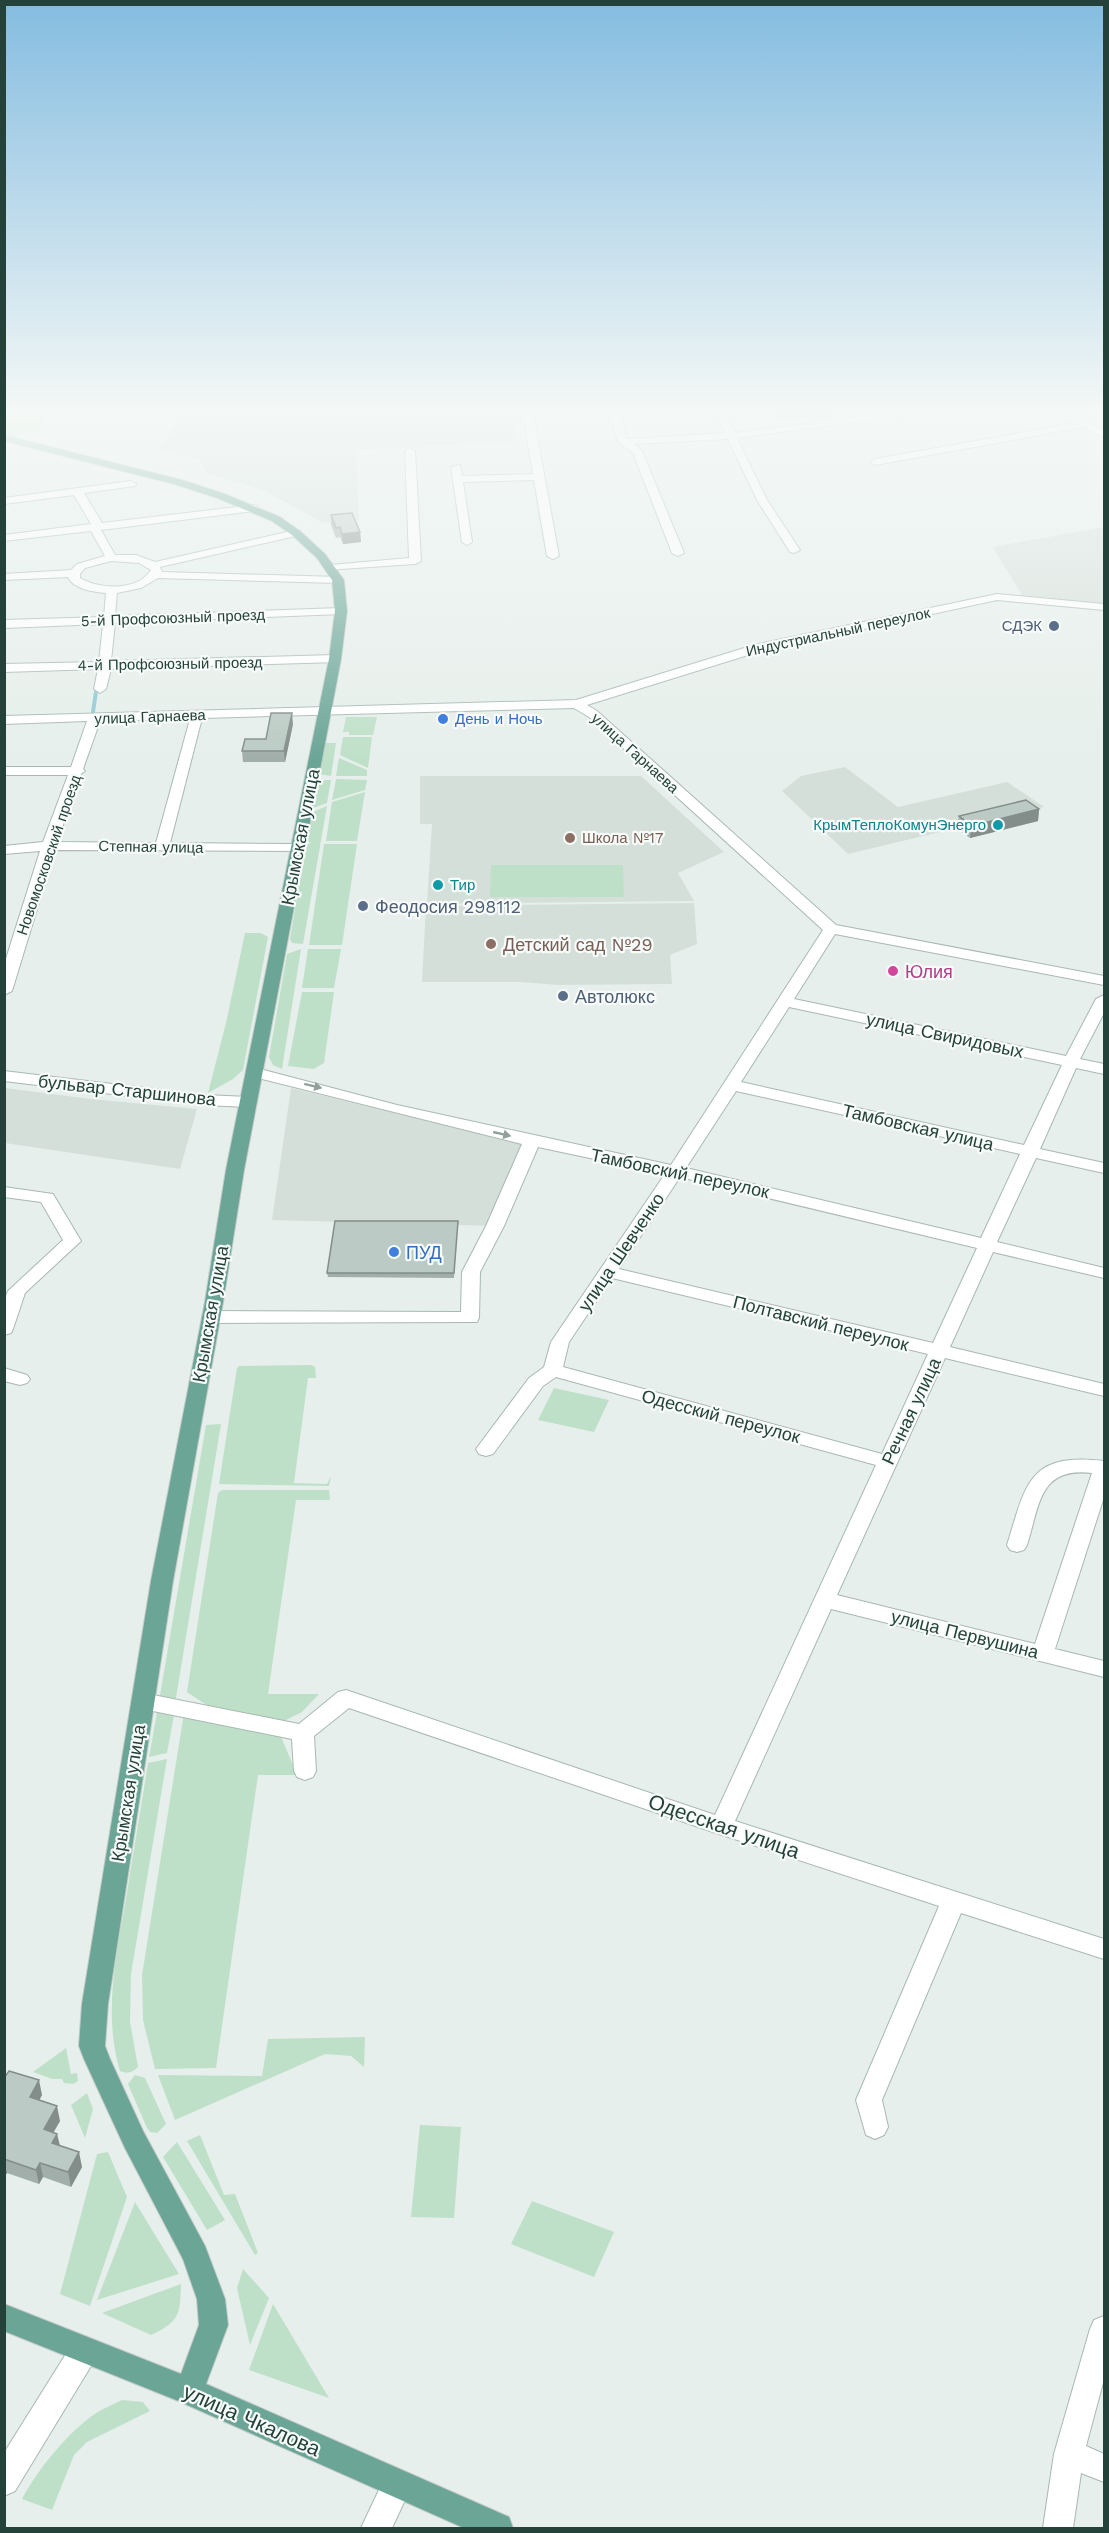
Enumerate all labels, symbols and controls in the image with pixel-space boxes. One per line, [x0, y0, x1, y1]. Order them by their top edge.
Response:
street label: Индустриальный переулок [744, 604, 932, 660]
street label: 5-й Профсоюзный проезд [80, 606, 266, 630]
place label: СДЭК [1002, 617, 1042, 635]
marker: СДЭК [1047, 619, 1061, 633]
street label: 4-й Профсоюзный проезд [77, 653, 263, 675]
street label: улица Гарнаева [94, 706, 207, 728]
street label: улица Гарнаева [588, 709, 683, 797]
place label: День и Ночь [455, 710, 543, 728]
marker: День и Ночь [436, 712, 450, 726]
street label: Крымская улица [276, 766, 324, 907]
street label: Новомосковский проезд [13, 772, 85, 938]
place label: КрымТеплоКомунЭнерго [813, 816, 986, 834]
marker: КрымТеплоКомунЭнерго [991, 818, 1005, 832]
place label: Школа №17 [582, 829, 663, 847]
marker: Школа №17 [563, 831, 577, 845]
street label: Степная улица [98, 837, 204, 857]
place label: Тир [450, 876, 475, 894]
marker: Тир [431, 878, 445, 892]
place label: Феодосия 298112 [375, 896, 521, 917]
marker: Феодосия 298112 [356, 899, 370, 913]
place label: Детский сад №29 [503, 934, 653, 955]
marker: Детский сад №29 [484, 937, 498, 951]
place label: Юлия [905, 961, 953, 982]
marker: Юлия [886, 964, 900, 978]
place label: Автолюкс [575, 986, 655, 1007]
marker: Автолюкс [556, 989, 570, 1003]
street label: улица Свиридовых [864, 1008, 1026, 1062]
street label: бульвар Старшинова [37, 1070, 218, 1110]
one-way arrow [303, 1082, 322, 1092]
street label: Тамбовская улица [840, 1099, 997, 1155]
one-way arrow [492, 1130, 511, 1140]
street label: Тамбовский переулок [589, 1144, 771, 1202]
street label: улица Шевченко [574, 1189, 668, 1315]
place label: ПУД [406, 1242, 442, 1263]
street label: Крымская улица [188, 1243, 233, 1384]
marker: ПУД [387, 1245, 401, 1259]
street label: Полтавский переулок [731, 1291, 911, 1355]
street label: Речная улица [877, 1353, 945, 1468]
street label: Одесский переулок [640, 1385, 803, 1447]
street label: улица Первушина [889, 1606, 1042, 1663]
street label: Крымская улица [107, 1722, 149, 1863]
street label: Одесская улица [645, 1788, 803, 1864]
street label: улица Чкалова [180, 2379, 325, 2461]

